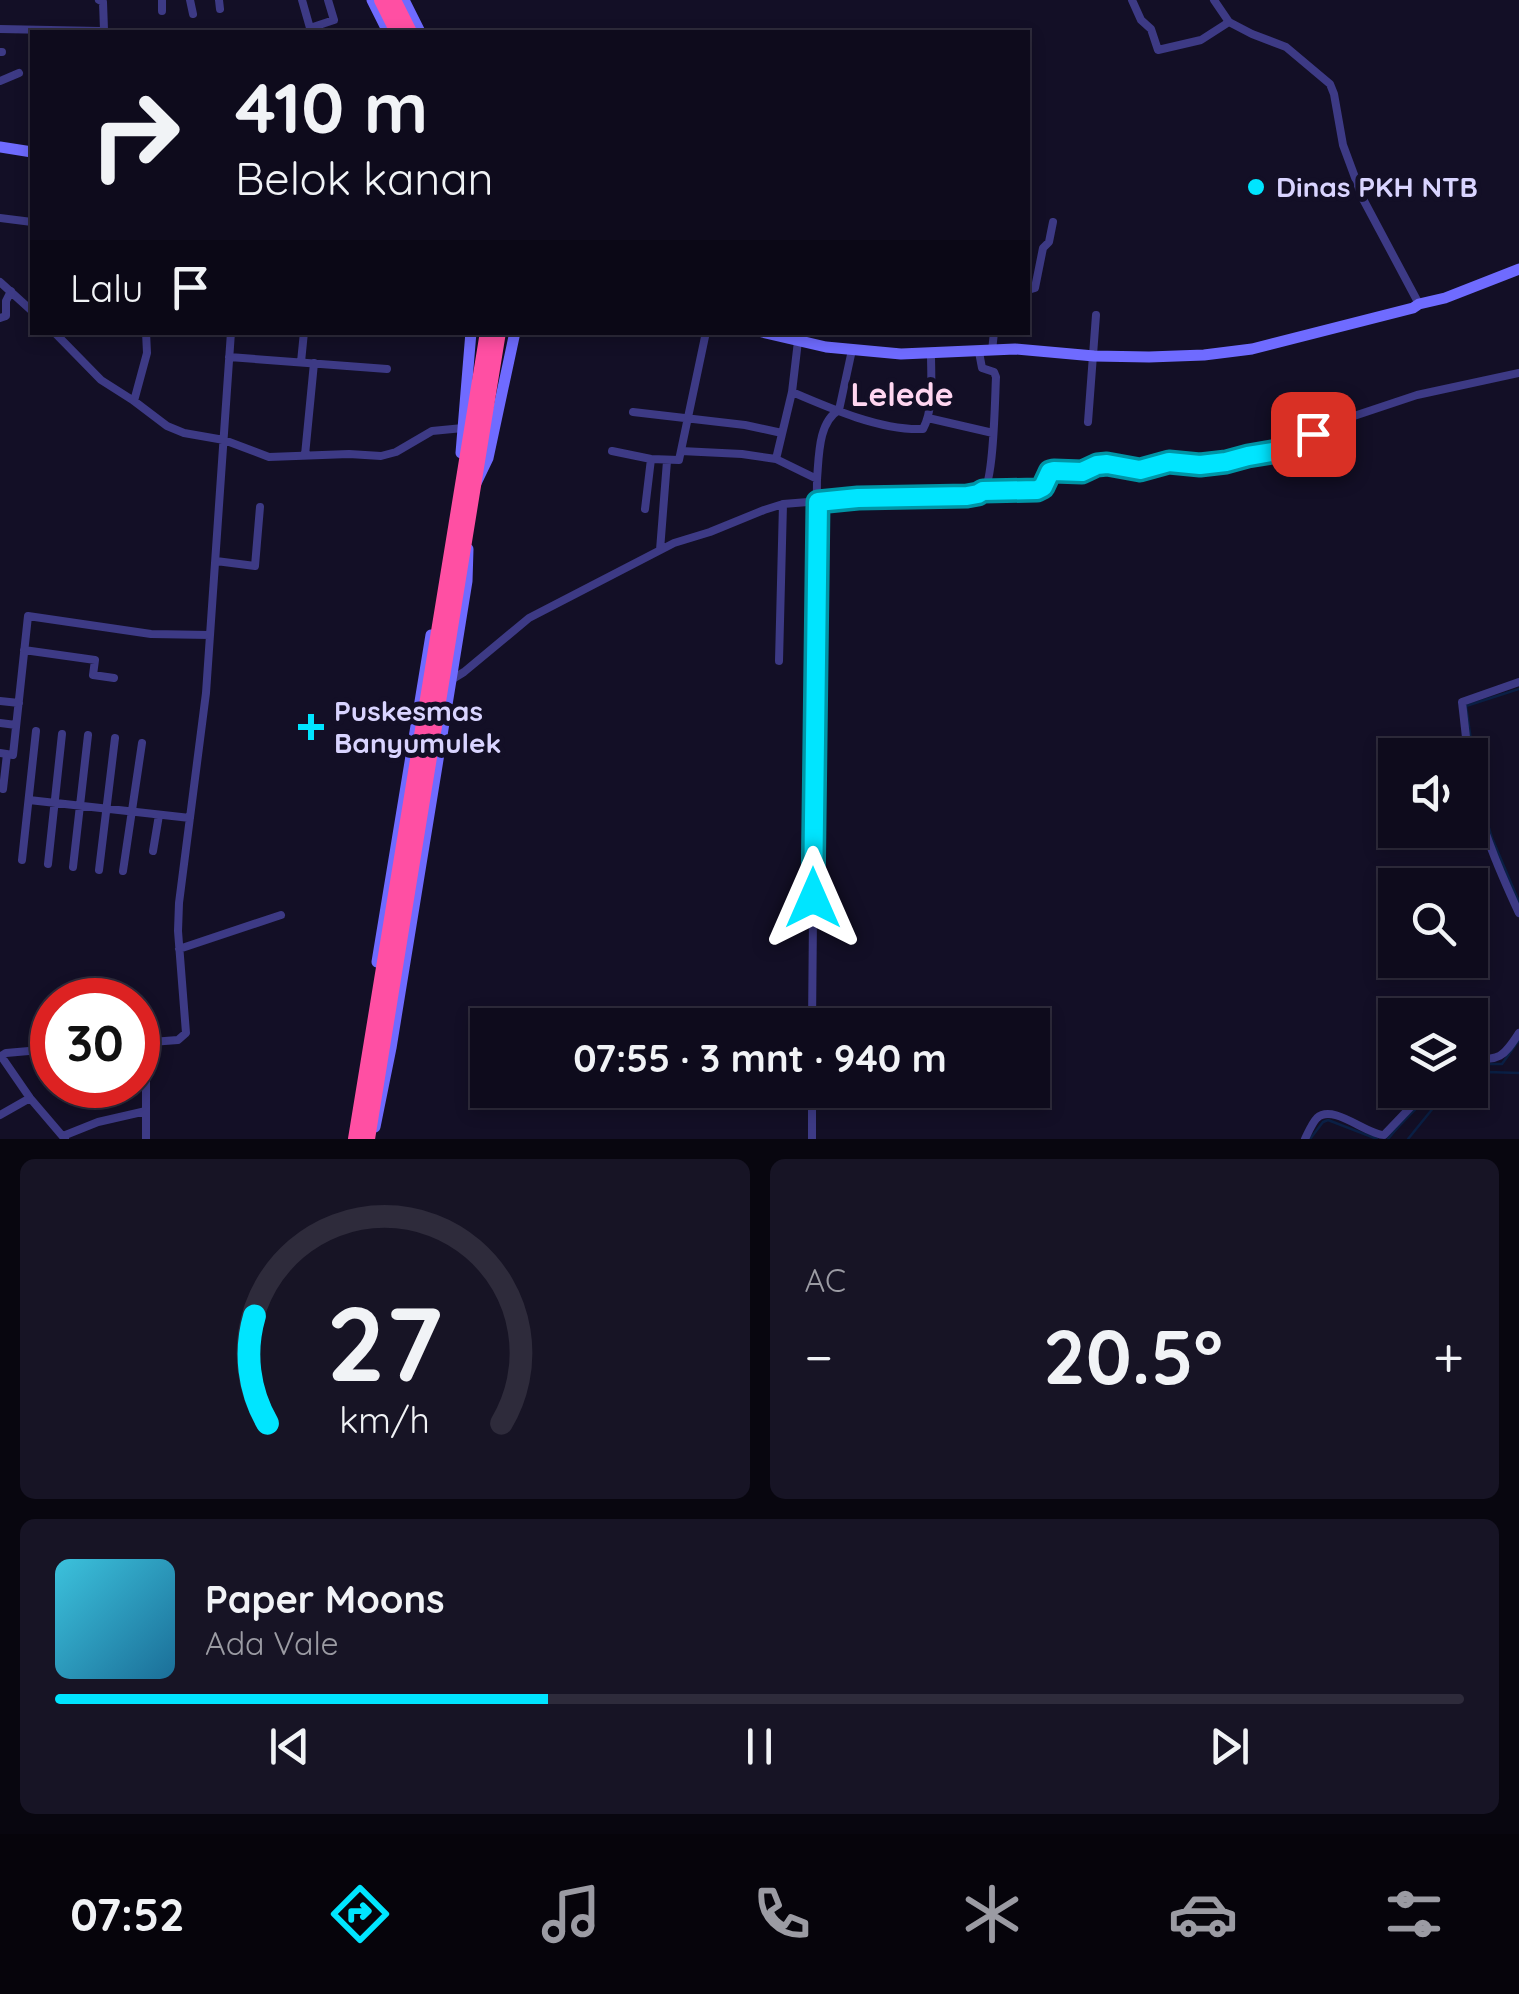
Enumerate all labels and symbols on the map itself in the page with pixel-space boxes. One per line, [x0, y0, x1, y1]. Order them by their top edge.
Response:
place label: Dinas PKH NTB [1276, 169, 1478, 204]
marker: Dinas PKH NTB [1245, 176, 1267, 198]
district label: Lelede [850, 374, 954, 414]
pin [1271, 392, 1356, 477]
place label: Puskesmas Banyumulek [334, 693, 501, 760]
marker: Puskesmas Banyumulek [298, 714, 324, 740]
position arrow [761, 846, 865, 950]
speed limit sign: 30 [30, 978, 160, 1108]

